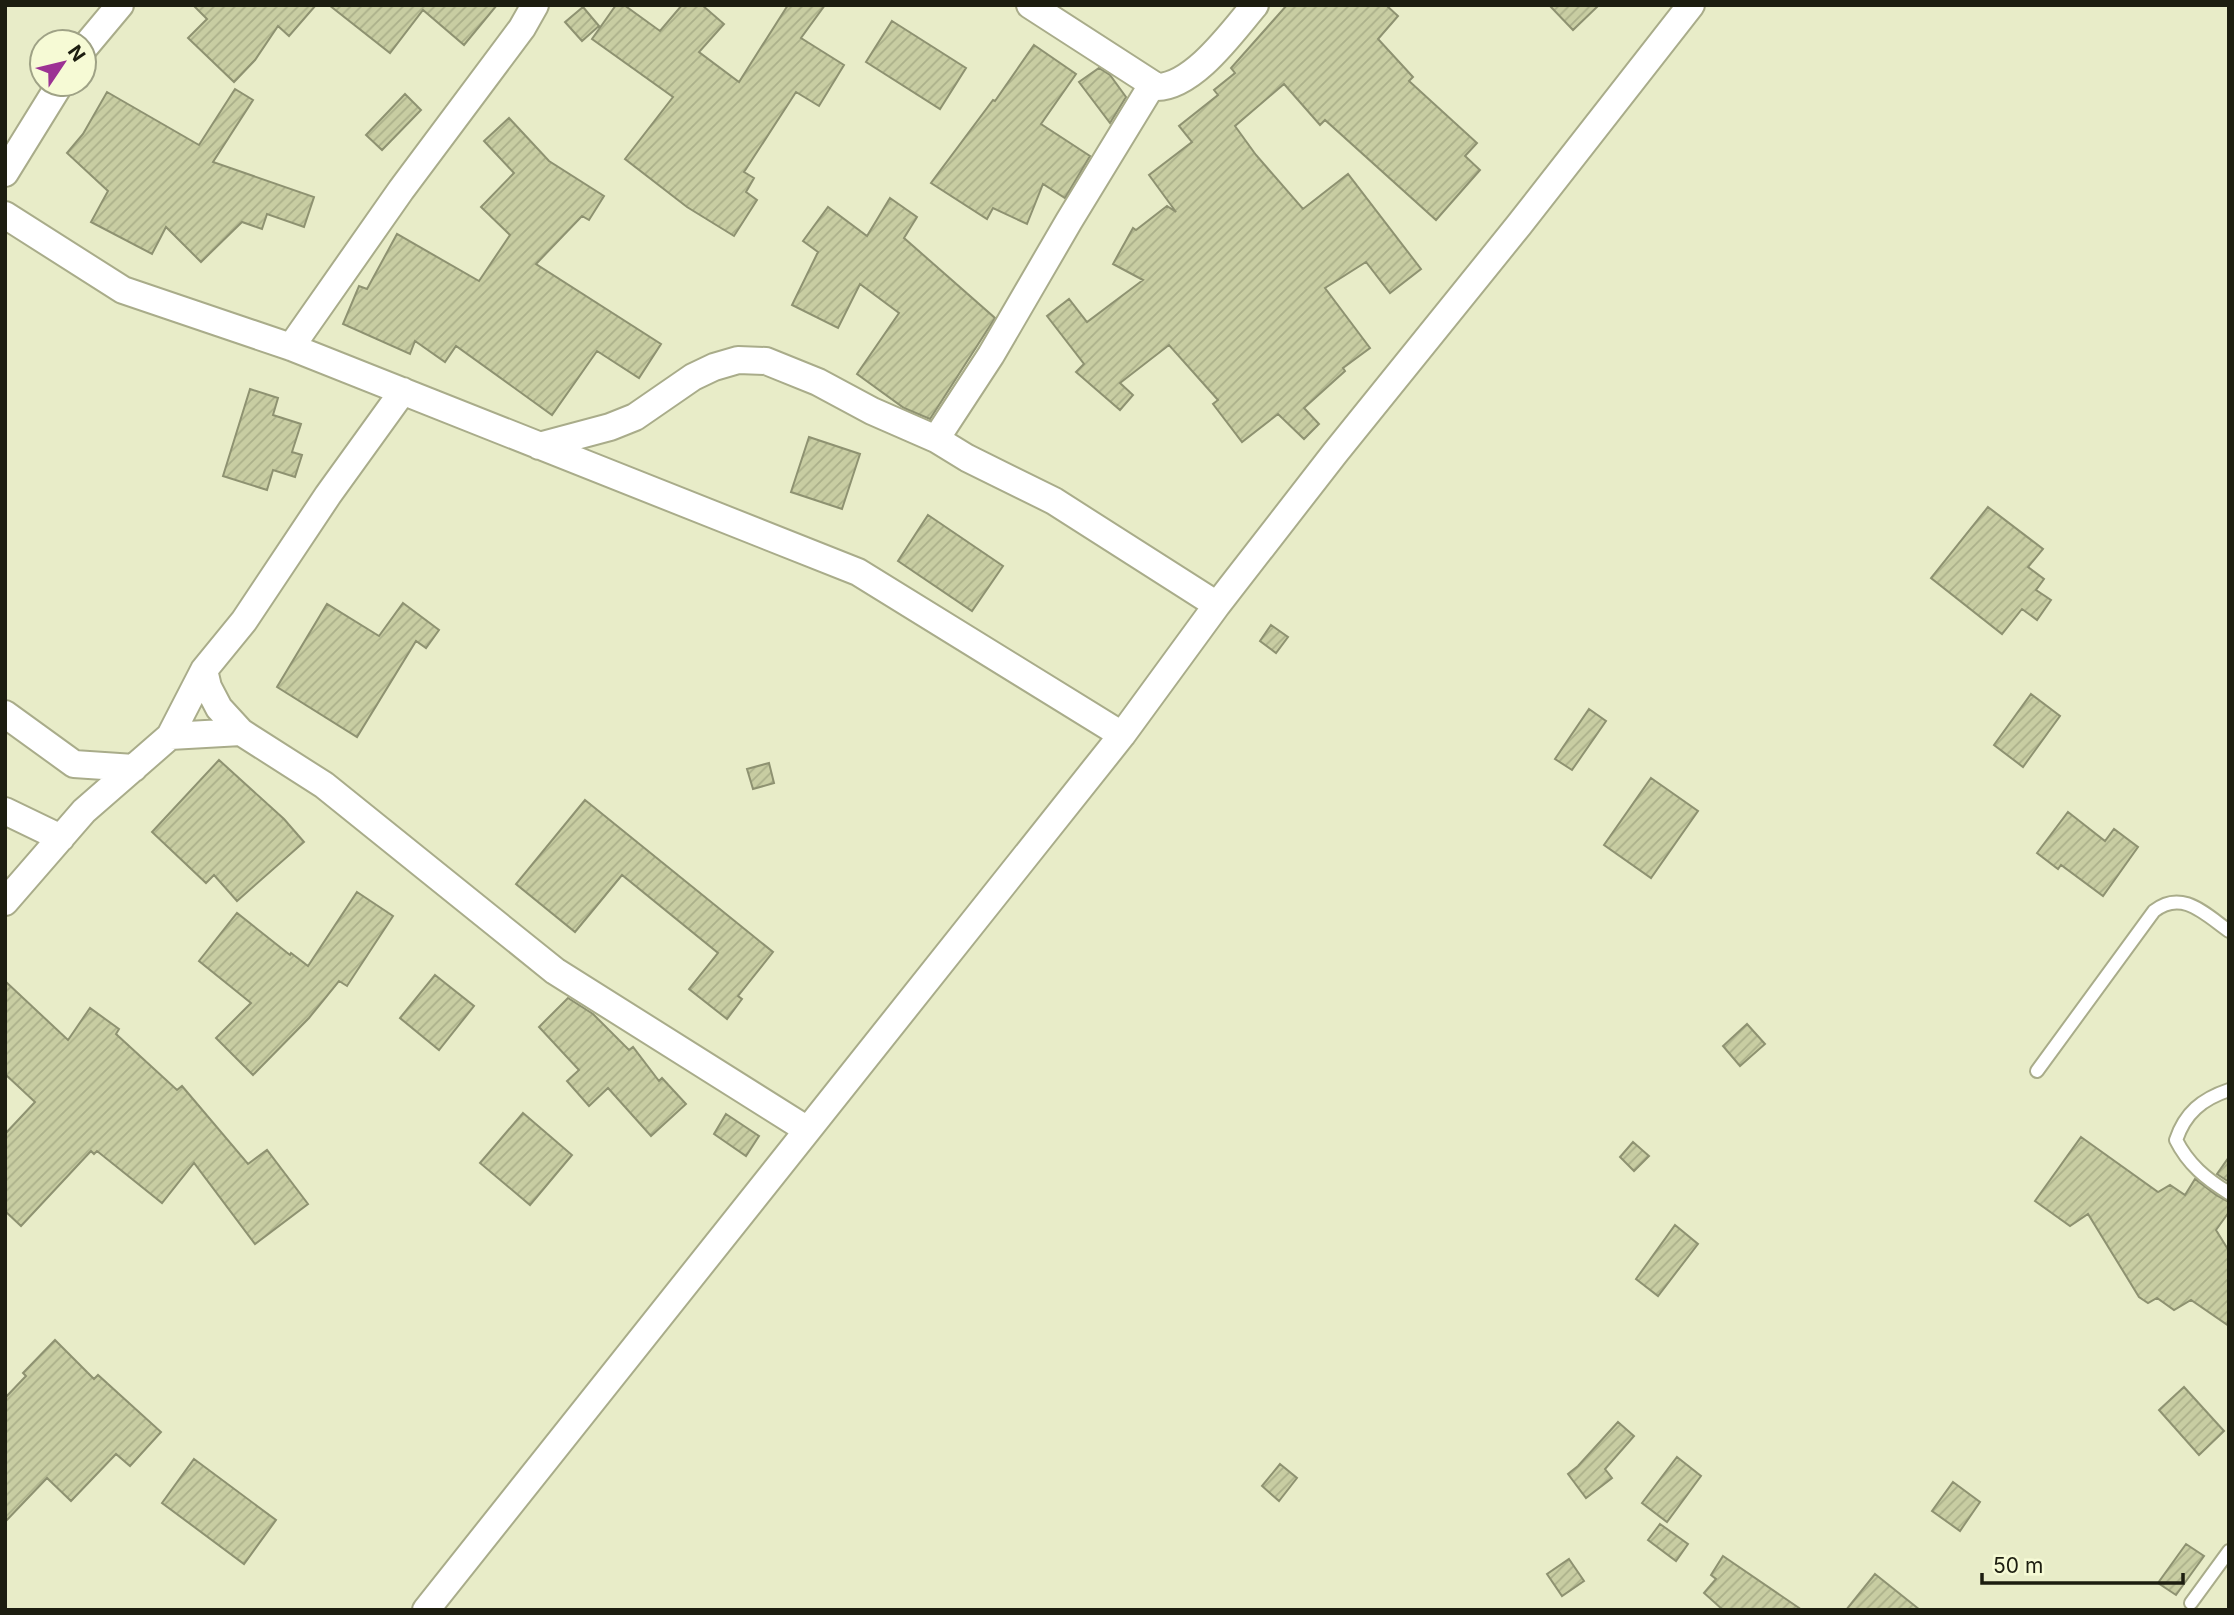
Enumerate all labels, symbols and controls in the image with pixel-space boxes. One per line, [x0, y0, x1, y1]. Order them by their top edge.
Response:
north arrow [28, 28, 98, 98]
text: N [63, 41, 90, 66]
scale bar [1982, 1542, 2183, 1586]
text: 50 m [1993, 1553, 2043, 1578]

